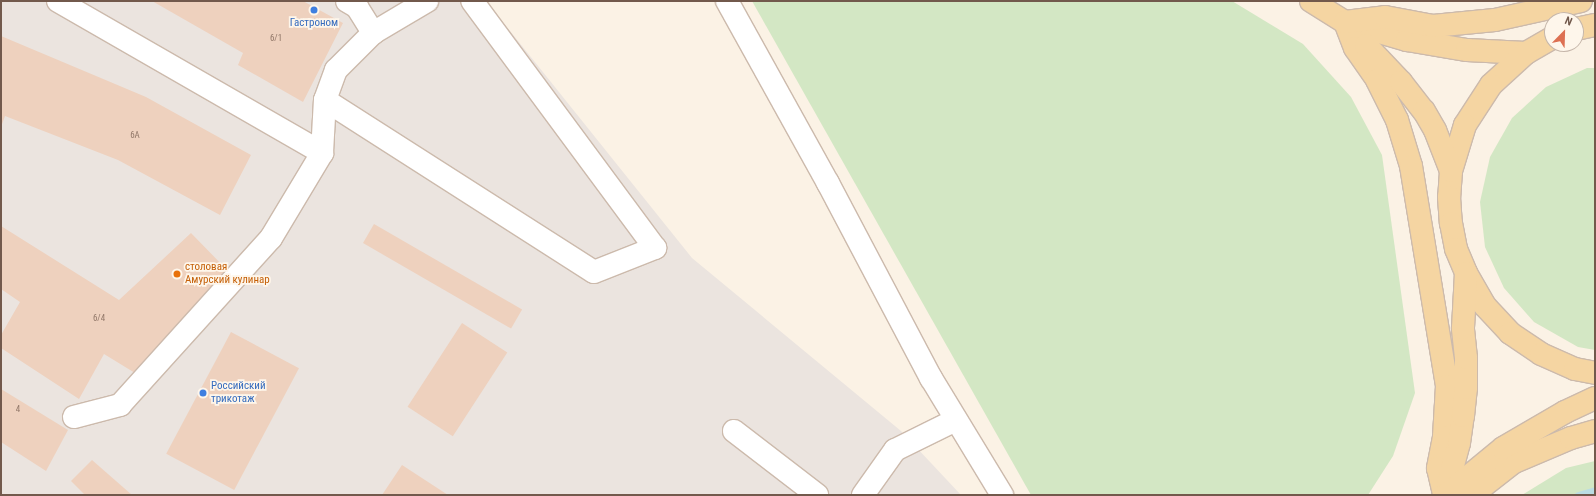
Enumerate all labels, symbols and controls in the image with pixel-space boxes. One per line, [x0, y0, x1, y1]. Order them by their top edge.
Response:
marker: Гастроном [309, 5, 319, 15]
north arrow [1544, 12, 1584, 52]
text: N [1563, 14, 1574, 29]
place label: Гастроном [290, 16, 338, 30]
house number: 6/1 [270, 33, 282, 43]
house number: 6А [130, 130, 140, 140]
place label: столовая Амурский кулинар [185, 261, 270, 287]
marker: столовая Амурский кулинар [172, 269, 182, 279]
house number: 6/4 [93, 313, 105, 323]
place label: Российский трикотаж [211, 380, 265, 406]
marker: Российский трикотаж [198, 388, 208, 398]
house number: 4 [16, 404, 20, 414]

